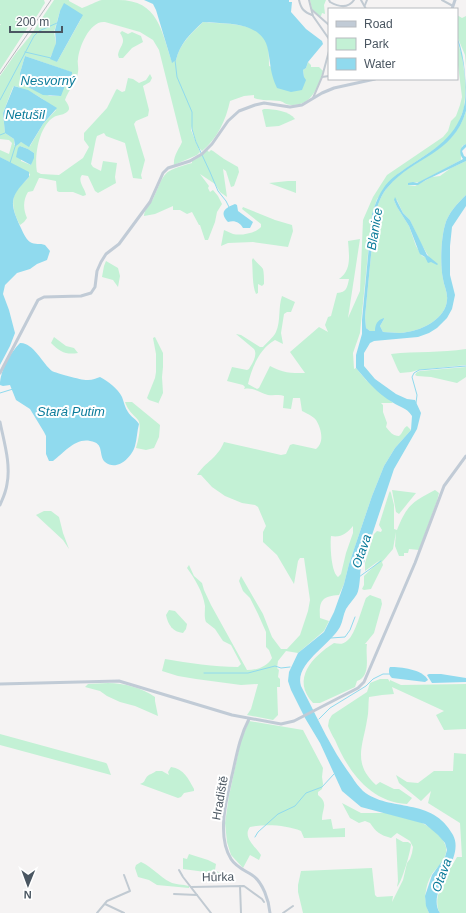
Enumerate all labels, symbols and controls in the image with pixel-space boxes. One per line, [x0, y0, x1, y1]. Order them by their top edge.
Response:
scale bar [10, 8, 62, 34]
legend [328, 8, 458, 80]
text: 200 m [16, 15, 49, 29]
text: Road [364, 17, 393, 31]
text: Park [364, 37, 390, 51]
text: Water [364, 57, 396, 71]
water label: Nesvorný [21, 73, 77, 88]
water label: Netušil [5, 107, 46, 122]
water label: Blanice [364, 207, 385, 251]
water label: Stará Putim [37, 404, 105, 419]
water label: Otava [349, 532, 374, 570]
street label: Hradiště [209, 774, 231, 821]
water label: Otava [428, 856, 454, 894]
north arrow [8, 865, 48, 905]
street label: Hůrka [202, 870, 234, 884]
text: N [24, 889, 32, 901]

